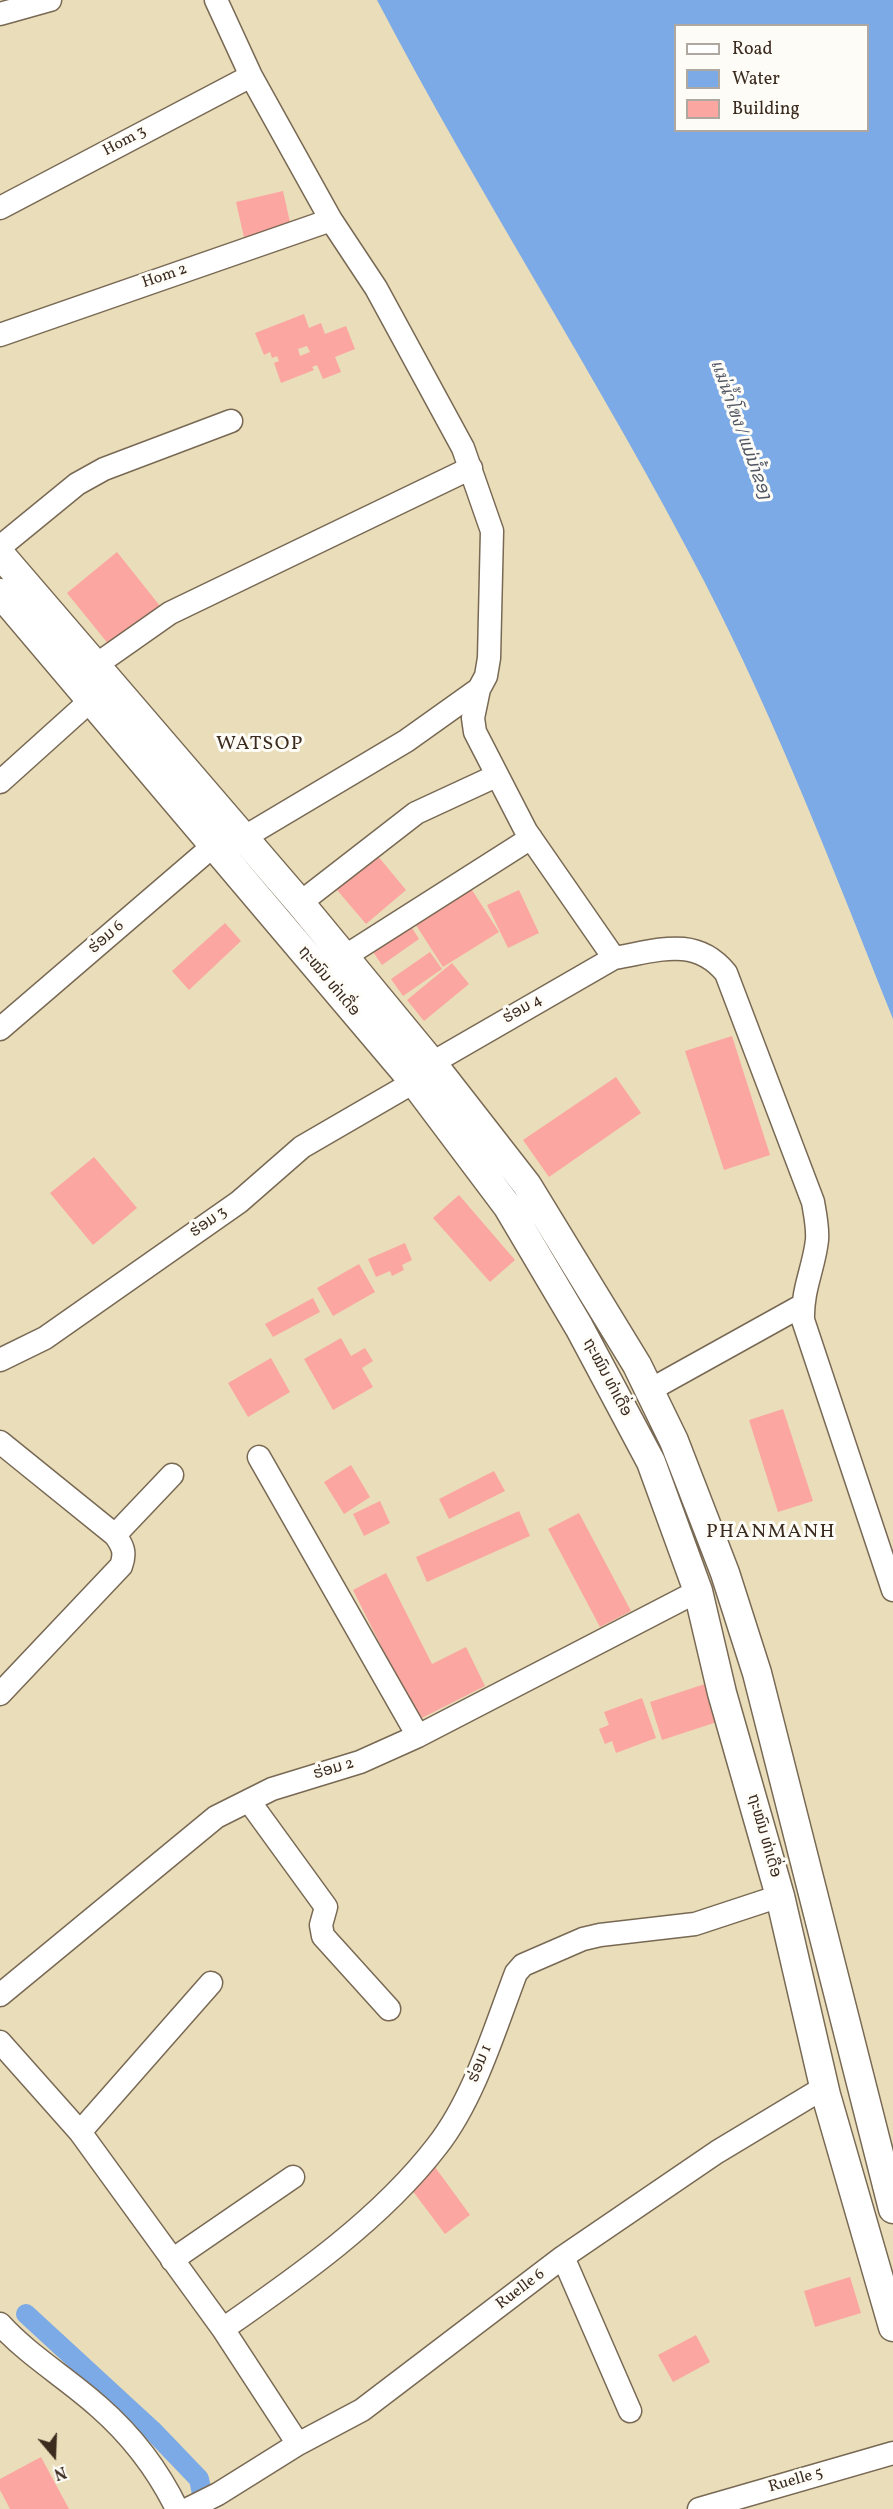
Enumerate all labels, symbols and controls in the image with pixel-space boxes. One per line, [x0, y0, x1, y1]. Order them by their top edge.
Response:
legend [674, 24, 869, 132]
text: Road [732, 37, 773, 62]
text: Water [732, 67, 780, 92]
text: Building [732, 97, 800, 122]
street label: Hom 3 [100, 123, 150, 161]
street label: Hom 2 [140, 260, 190, 294]
water label: แม่น้ำโขง / ແມ່ນ້ຳຂອງ [704, 357, 774, 503]
district label: WATSOP [216, 733, 304, 757]
street label: ຮ່ອມ 6 [85, 917, 129, 959]
street label: ຖະໝົນ ທ່າເດື່ອ [293, 943, 363, 1021]
street label: ຮ່ອມ 4 [500, 991, 546, 1029]
street label: ຮ່ອມ 3 [187, 1203, 231, 1243]
street label: ຖະໝົນ ທ່າເດື່ອ [577, 1335, 635, 1421]
district label: PHANMANH [706, 1521, 836, 1545]
street label: ຮ່ອມ 2 [311, 1755, 357, 1785]
street label: ຖະໝົນ ທ່າເດື່ອ [742, 1792, 784, 1880]
street label: ຮ່ອມ 1 [465, 2042, 497, 2086]
street label: Ruelle 6 [493, 2265, 549, 2315]
north arrow [24, 2425, 84, 2485]
text: N [51, 2460, 69, 2484]
street label: Ruelle 5 [767, 2464, 825, 2498]

